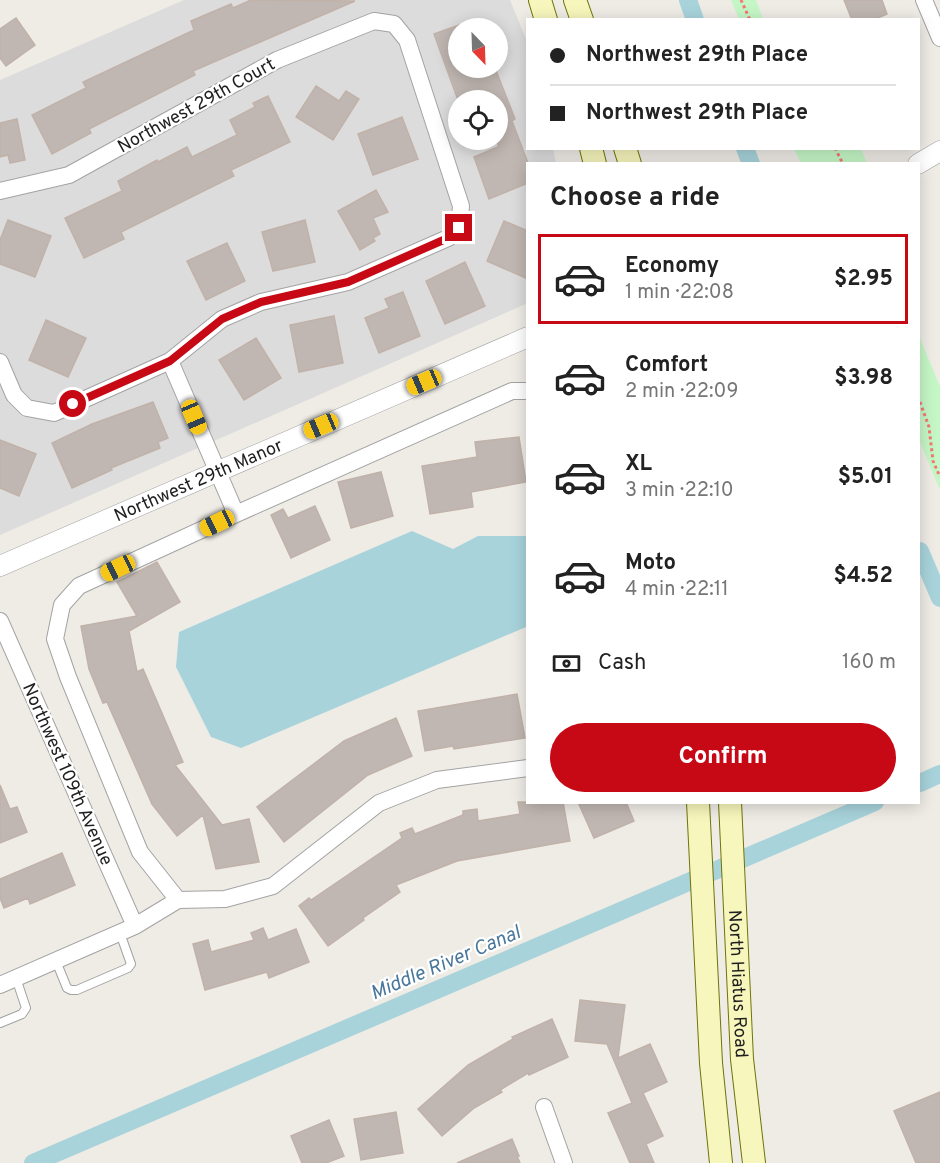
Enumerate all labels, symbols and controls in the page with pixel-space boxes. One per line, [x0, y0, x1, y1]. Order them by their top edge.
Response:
north arrow [448, 18, 508, 78]
map controls [448, 18, 508, 150]
text: Northwest 29th Place [586, 42, 808, 69]
street label: Northwest 29th Court [114, 53, 280, 159]
button: locate [448, 90, 508, 150]
text: Northwest 29th Place [586, 100, 808, 127]
text: Choose a ride [550, 181, 720, 215]
route end [445, 214, 472, 241]
icon: car [553, 252, 607, 306]
text: Economy [625, 253, 719, 280]
text: $2.95 [834, 266, 893, 293]
text: 1 min · 22:08 [625, 280, 734, 306]
icon: car [553, 351, 607, 405]
text: Comfort [625, 352, 708, 379]
text: $3.98 [834, 365, 893, 392]
car [404, 367, 444, 397]
text: 2 min · 22:09 [625, 379, 738, 405]
route start [59, 390, 86, 417]
car [179, 397, 209, 437]
car [301, 411, 341, 441]
street label: Northwest 29th Manor [111, 435, 287, 528]
icon: car [553, 450, 607, 504]
text: XL [625, 451, 652, 478]
text: $5.01 [838, 464, 893, 491]
text: 3 min · 22:10 [625, 478, 734, 504]
car [197, 507, 237, 539]
icon: car [553, 549, 607, 603]
text: Moto [625, 550, 676, 577]
car [98, 552, 138, 584]
text: $4.52 [833, 563, 893, 590]
text: 4 min · 22:11 [625, 577, 729, 603]
icon: cash [550, 647, 583, 680]
text: Cash [598, 650, 647, 677]
text: 160 m [842, 650, 896, 676]
street label: Northwest 109th Avenue [16, 680, 117, 869]
button: Confirm [550, 723, 896, 792]
street label: North Hiatus Road [722, 909, 752, 1058]
water label: Middle River Canal [367, 920, 526, 1007]

